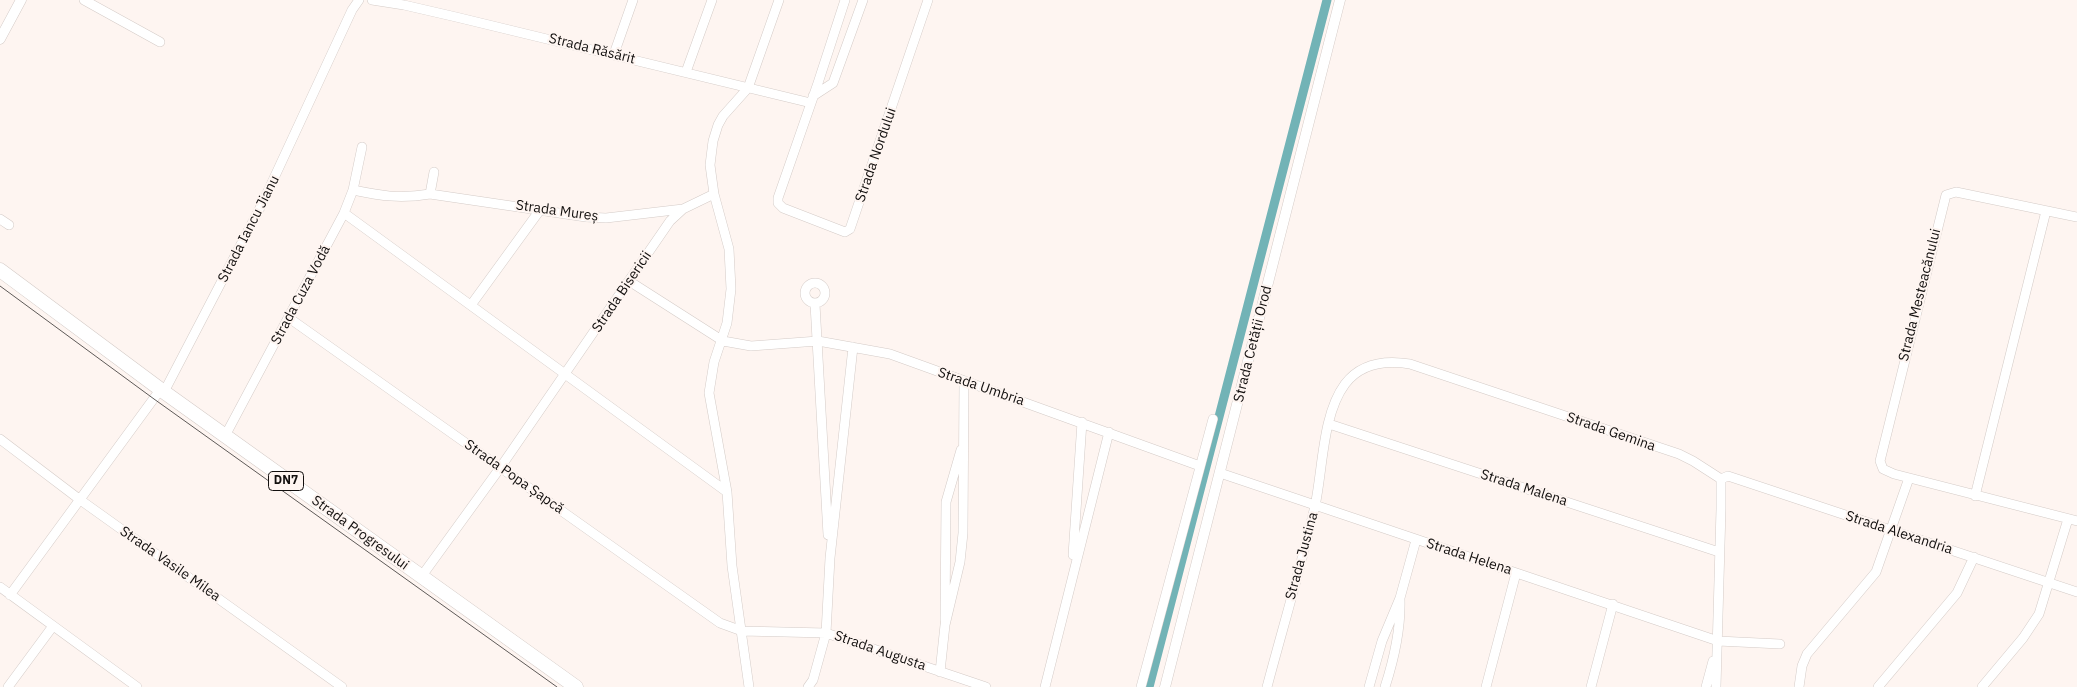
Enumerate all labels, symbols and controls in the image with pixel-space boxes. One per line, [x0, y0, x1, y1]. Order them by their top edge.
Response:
street label: Strada Răsărit [547, 30, 637, 68]
street label: Strada Nordului [852, 106, 900, 204]
street label: Strada Iancu Jianu [215, 173, 283, 285]
street label: Strada Mureș [515, 197, 599, 225]
street label: Strada Mesteacănului [1895, 227, 1945, 363]
street label: Strada Cuza Vodă [268, 243, 334, 347]
street label: Strada Bisericii [589, 248, 655, 336]
street label: Strada Cetății Orod [1230, 284, 1276, 404]
street label: Strada Umbria [936, 364, 1026, 410]
street label: Strada Gemina [1564, 409, 1658, 455]
street label: Strada Popa Șapcă [461, 436, 567, 518]
street label: Strada Malena [1478, 466, 1570, 510]
road number: DN7 [268, 472, 304, 491]
street label: Strada Progresului [308, 492, 412, 574]
street label: Strada Alexandria [1843, 508, 1955, 558]
street label: Strada Justina [1282, 510, 1322, 602]
street label: Strada Vasile Milea [116, 523, 224, 605]
street label: Strada Helena [1424, 535, 1514, 579]
street label: Strada Augusta [832, 627, 928, 675]

